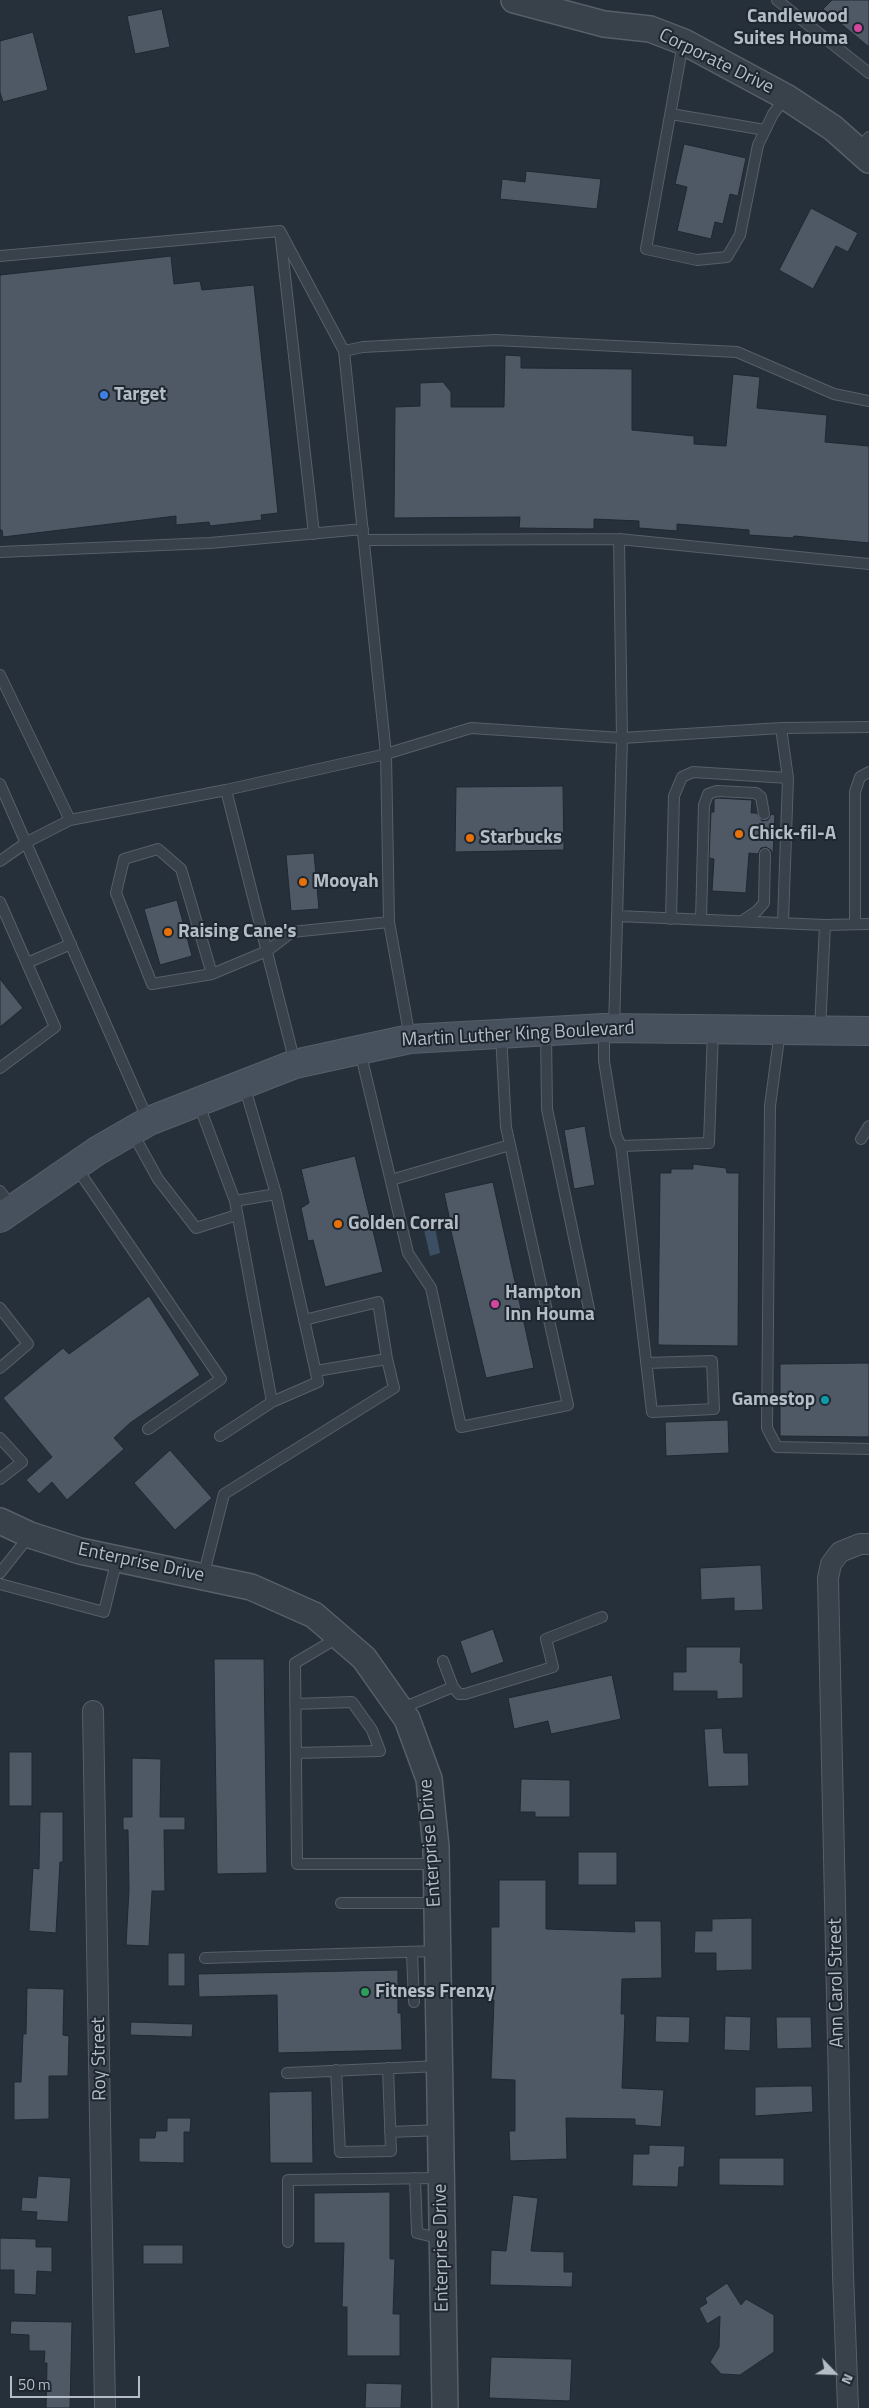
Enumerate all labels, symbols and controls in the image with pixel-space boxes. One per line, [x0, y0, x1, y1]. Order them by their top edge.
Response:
place label: Candlewood Suites Houma [733, 6, 848, 50]
marker: Candlewood Suites Houma [852, 22, 864, 34]
street label: Corporate Drive [655, 24, 777, 100]
place label: Target [114, 384, 166, 406]
marker: Target [98, 389, 110, 401]
place label: Chick-fil-A [749, 823, 836, 845]
place label: Starbucks [480, 827, 562, 849]
marker: Chick-fil-A [733, 828, 745, 840]
marker: Starbucks [464, 832, 476, 844]
place label: Mooyah [313, 871, 379, 893]
marker: Mooyah [297, 876, 309, 888]
place label: Raising Cane's [178, 921, 297, 943]
marker: Raising Cane's [162, 926, 174, 938]
street label: Martin Luther King Boulevard [401, 1018, 635, 1052]
place label: Golden Corral [348, 1213, 459, 1235]
marker: Golden Corral [332, 1218, 344, 1230]
place label: Hampton Inn Houma [505, 1282, 595, 1326]
marker: Hampton Inn Houma [489, 1298, 501, 1310]
place label: Gamestop [732, 1389, 815, 1411]
marker: Gamestop [819, 1394, 831, 1406]
street label: Enterprise Drive [76, 1539, 206, 1587]
street label: Enterprise Drive [415, 1778, 447, 1908]
street label: Ann Carol Street [824, 1918, 850, 2048]
place label: Fitness Frenzy [375, 1981, 494, 2003]
marker: Fitness Frenzy [359, 1986, 371, 1998]
street label: Roy Street [88, 2017, 112, 2101]
street label: Enterprise Drive [429, 2184, 455, 2312]
north arrow [809, 2348, 859, 2398]
scale bar [12, 2366, 142, 2398]
text: N [837, 2371, 860, 2388]
text: 50 m [18, 2373, 51, 2396]

